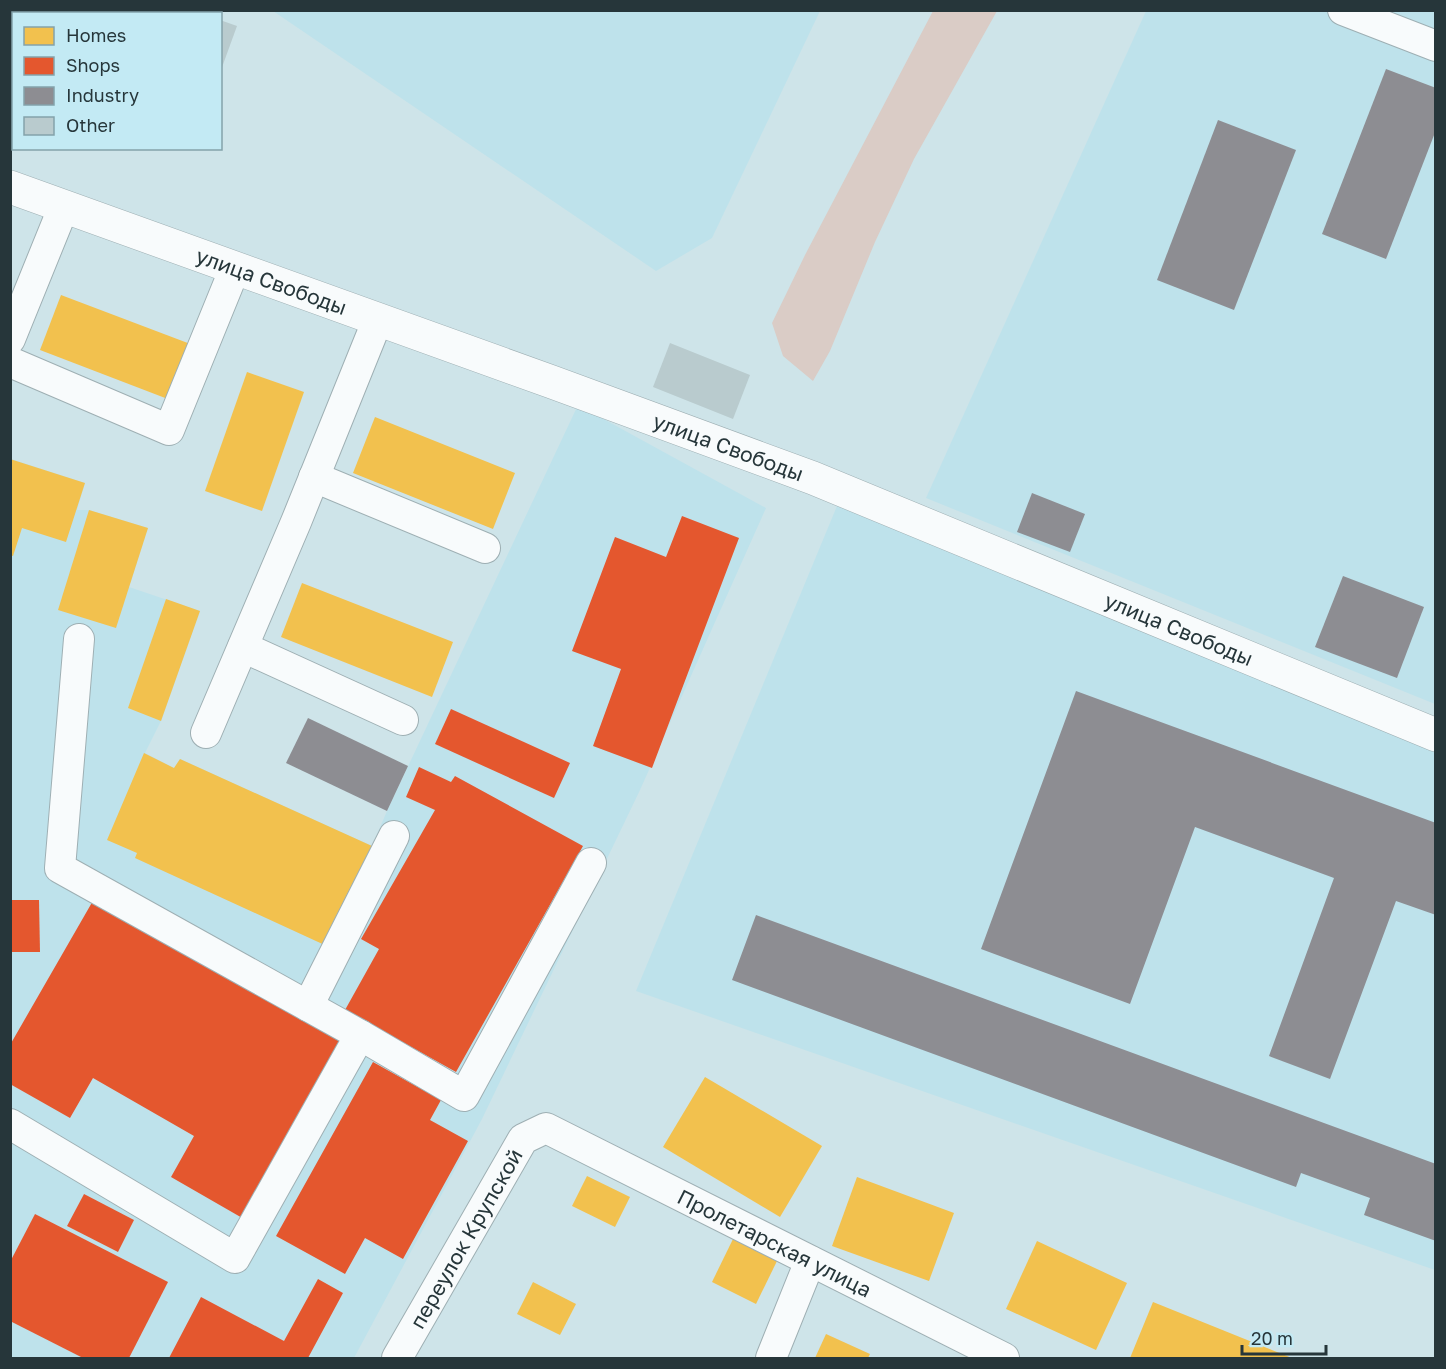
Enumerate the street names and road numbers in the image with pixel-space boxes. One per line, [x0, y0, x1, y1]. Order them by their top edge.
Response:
street label: улица Свободы [193, 242, 351, 320]
street label: улица Свободы [650, 407, 807, 486]
street label: улица Свободы [1101, 587, 1257, 671]
street label: переулок Крупской [404, 1144, 528, 1333]
street label: Пролетарская улица [673, 1183, 876, 1302]

